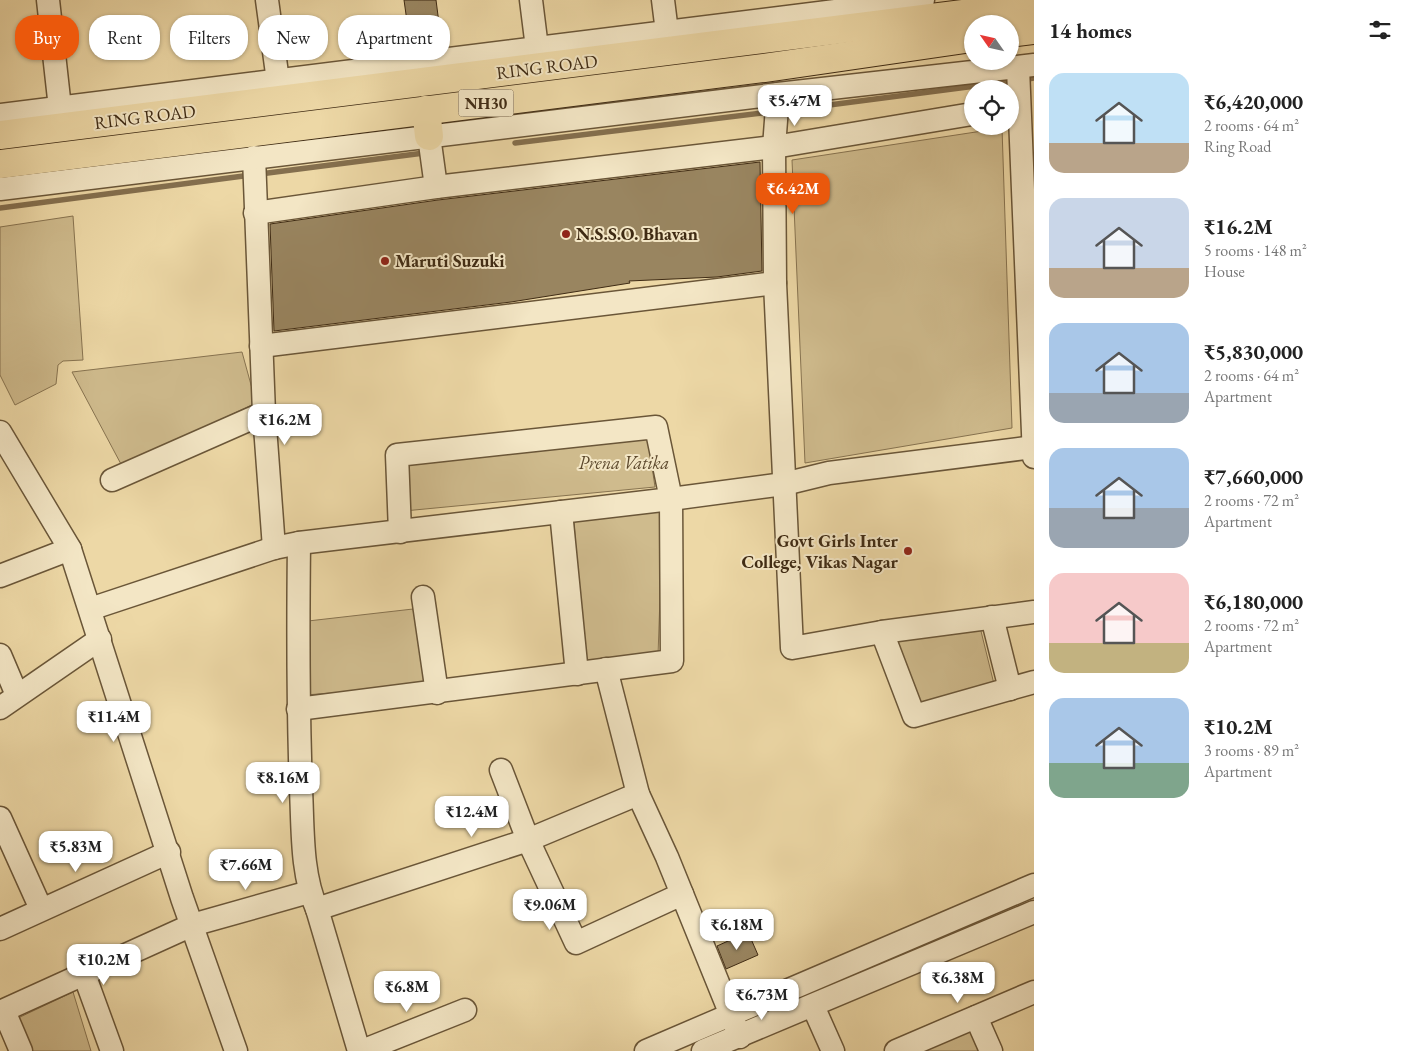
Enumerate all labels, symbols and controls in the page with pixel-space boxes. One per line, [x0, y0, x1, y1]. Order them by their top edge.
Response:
chip: Buy [15, 15, 79, 60]
chip: Rent [89, 15, 160, 60]
chip: Filters [170, 15, 248, 60]
chip: New [258, 15, 328, 60]
chip: Apartment [338, 15, 450, 60]
north arrow [964, 15, 1019, 70]
map controls [964, 15, 1019, 135]
icon: filters [1366, 16, 1394, 44]
text: 14 homes [1049, 17, 1132, 44]
street label: RING ROAD [495, 49, 599, 84]
button: locate [964, 80, 1019, 135]
pin: ₹5.47M [754, 84, 836, 127]
text: ₹6,420,000 [1204, 88, 1303, 115]
road number: NH30 [458, 90, 514, 116]
text: ₹5.47M [769, 90, 821, 111]
icon: home [1089, 93, 1149, 153]
street label: RING ROAD [93, 99, 197, 134]
text: 2 rooms · 64 m² [1204, 115, 1299, 136]
text: Ring Road [1204, 136, 1271, 157]
pin: ₹6.42M [752, 172, 834, 215]
text: ₹6.42M [767, 178, 819, 199]
text: ₹16.2M [1204, 213, 1273, 240]
icon: home [1089, 218, 1149, 278]
place label: N.S.S.O. Bhavan [576, 222, 698, 245]
marker: N.S.S.O. Bhavan [560, 228, 572, 240]
text: 5 rooms · 148 m² [1204, 240, 1307, 261]
place label: Maruti Suzuki [395, 249, 505, 272]
marker: Maruti Suzuki [379, 255, 391, 267]
text: House [1204, 261, 1245, 282]
text: ₹5,830,000 [1204, 338, 1303, 365]
icon: home [1089, 343, 1149, 403]
text: 2 rooms · 64 m² [1204, 365, 1299, 386]
text: Apartment [1204, 386, 1272, 407]
pin: ₹16.2M [244, 404, 326, 446]
text: ₹16.2M [259, 409, 311, 430]
park label: Prena Vatika [579, 451, 669, 474]
text: ₹7,660,000 [1204, 463, 1303, 490]
icon: home [1089, 468, 1149, 528]
text: 2 rooms · 72 m² [1204, 490, 1299, 511]
text: Apartment [1204, 511, 1272, 532]
place label: Govt Girls Inter College, Vikas Nagar [741, 529, 899, 573]
marker: Govt Girls Inter College, Vikas Nagar [902, 545, 914, 557]
text: ₹6,180,000 [1204, 588, 1303, 615]
icon: home [1089, 593, 1149, 653]
text: 2 rooms · 72 m² [1204, 615, 1299, 636]
text: Apartment [1204, 636, 1272, 657]
pin: ₹11.4M [73, 700, 155, 743]
text: ₹11.4M [88, 706, 140, 727]
text: ₹10.2M [1204, 713, 1273, 740]
icon: home [1089, 718, 1149, 778]
text: 3 rooms · 89 m² [1204, 740, 1299, 761]
text: Apartment [1204, 761, 1272, 782]
pin: ₹8.16M [242, 762, 324, 804]
text: ₹8.16M [257, 767, 309, 788]
pin: ₹12.4M [431, 796, 513, 838]
text: ₹12.4M [446, 801, 498, 822]
pin: ₹5.83M [35, 830, 117, 873]
text: ₹5.83M [50, 836, 102, 857]
pin: ₹7.66M [205, 848, 287, 891]
text: ₹7.66M [220, 854, 272, 875]
pin: ₹9.06M [509, 888, 591, 931]
text: ₹9.06M [524, 894, 576, 915]
pin: ₹6.18M [696, 908, 778, 951]
text: ₹6.18M [711, 914, 763, 935]
pin: ₹10.2M [63, 944, 145, 986]
text: ₹10.2M [78, 949, 130, 970]
pin: ₹6.38M [917, 962, 999, 1004]
text: ₹6.38M [932, 967, 984, 988]
pin: ₹6.8M [372, 970, 442, 1013]
text: ₹6.8M [385, 976, 429, 997]
pin: ₹6.73M [721, 978, 803, 1021]
text: ₹6.73M [736, 984, 788, 1005]

